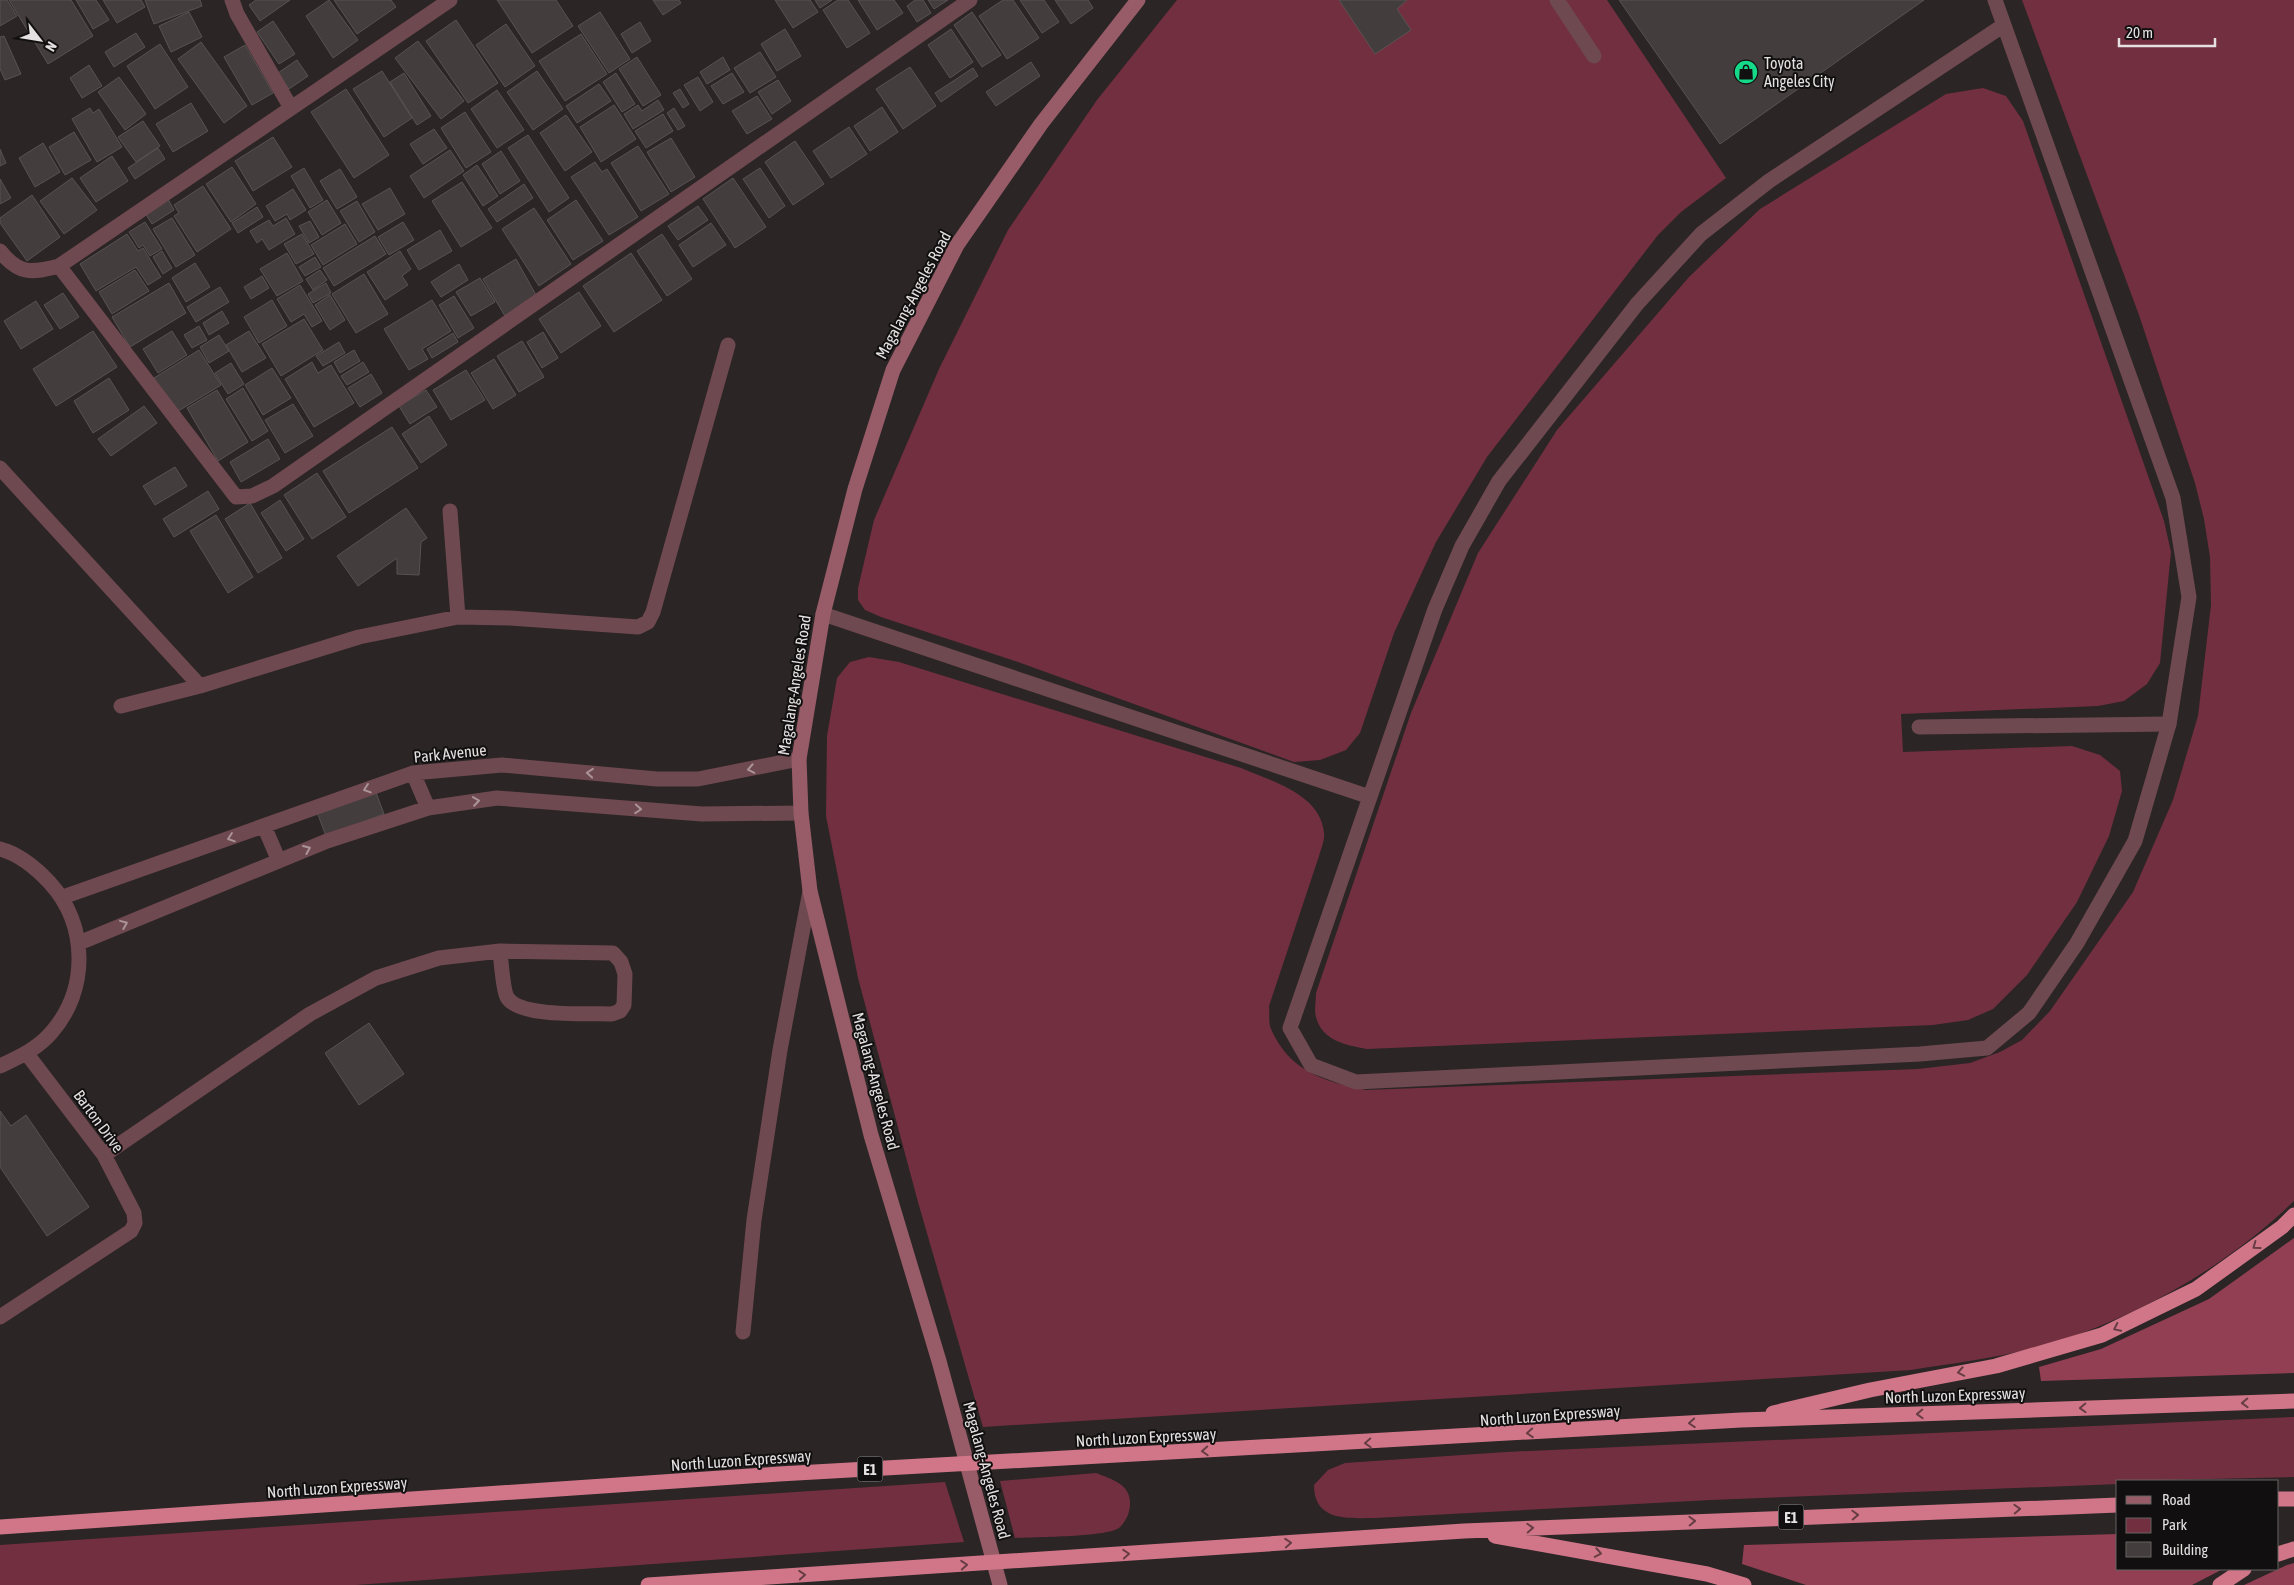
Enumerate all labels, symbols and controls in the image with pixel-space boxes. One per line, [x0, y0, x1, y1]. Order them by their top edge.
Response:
north arrow [15, 15, 65, 65]
scale bar [2119, 15, 2215, 47]
text: 20 m [2126, 24, 2153, 41]
text: N [42, 39, 60, 54]
place label: Toyota Angeles City [1764, 54, 1835, 91]
shop icon: Toyota Angeles City [1733, 59, 1759, 85]
street label: Magalang-Angeles Road [872, 228, 955, 362]
street label: Magalang-Angeles Road [774, 614, 815, 757]
street label: Park Avenue [413, 740, 487, 766]
one-way arrow [747, 763, 755, 773]
one-way arrow [586, 768, 594, 779]
one-way arrow [364, 783, 372, 793]
one-way arrow [473, 796, 481, 807]
one-way arrow [634, 803, 642, 814]
one-way arrow [227, 832, 235, 842]
one-way arrow [302, 845, 311, 855]
one-way arrow [119, 920, 128, 931]
street label: Magalang-Angeles Road [848, 1010, 903, 1152]
street label: Barton Drive [70, 1086, 128, 1156]
one-way arrow [2252, 1240, 2262, 1249]
one-way arrow [2113, 1322, 2122, 1332]
one-way arrow [1956, 1367, 1965, 1377]
street label: North Luzon Expressway [1884, 1384, 2026, 1407]
one-way arrow [2241, 1397, 2249, 1408]
street label: Magalang-Angeles Road [959, 1399, 1014, 1541]
street label: North Luzon Expressway [1479, 1401, 1621, 1430]
one-way arrow [2079, 1403, 2087, 1414]
one-way arrow [1916, 1409, 1924, 1419]
one-way arrow [1688, 1418, 1696, 1429]
street label: North Luzon Expressway [1075, 1424, 1217, 1451]
one-way arrow [1526, 1428, 1534, 1439]
one-way arrow [1363, 1437, 1371, 1448]
street label: North Luzon Expressway [670, 1446, 812, 1475]
one-way arrow [1201, 1446, 1209, 1457]
road number: E1 [858, 1456, 882, 1482]
street label: North Luzon Expressway [266, 1473, 408, 1502]
legend [2116, 1480, 2279, 1570]
text: Road [2162, 1491, 2191, 1508]
road number: E1 [1778, 1504, 1804, 1530]
one-way arrow [2014, 1504, 2021, 1514]
one-way arrow [1851, 1510, 1859, 1520]
one-way arrow [1689, 1516, 1697, 1526]
text: Park [2162, 1516, 2187, 1533]
one-way arrow [1526, 1523, 1534, 1534]
one-way arrow [1285, 1538, 1293, 1549]
text: Building [2162, 1541, 2208, 1558]
one-way arrow [1594, 1548, 1603, 1558]
one-way arrow [1122, 1549, 1130, 1560]
one-way arrow [960, 1559, 968, 1570]
one-way arrow [798, 1570, 806, 1581]

